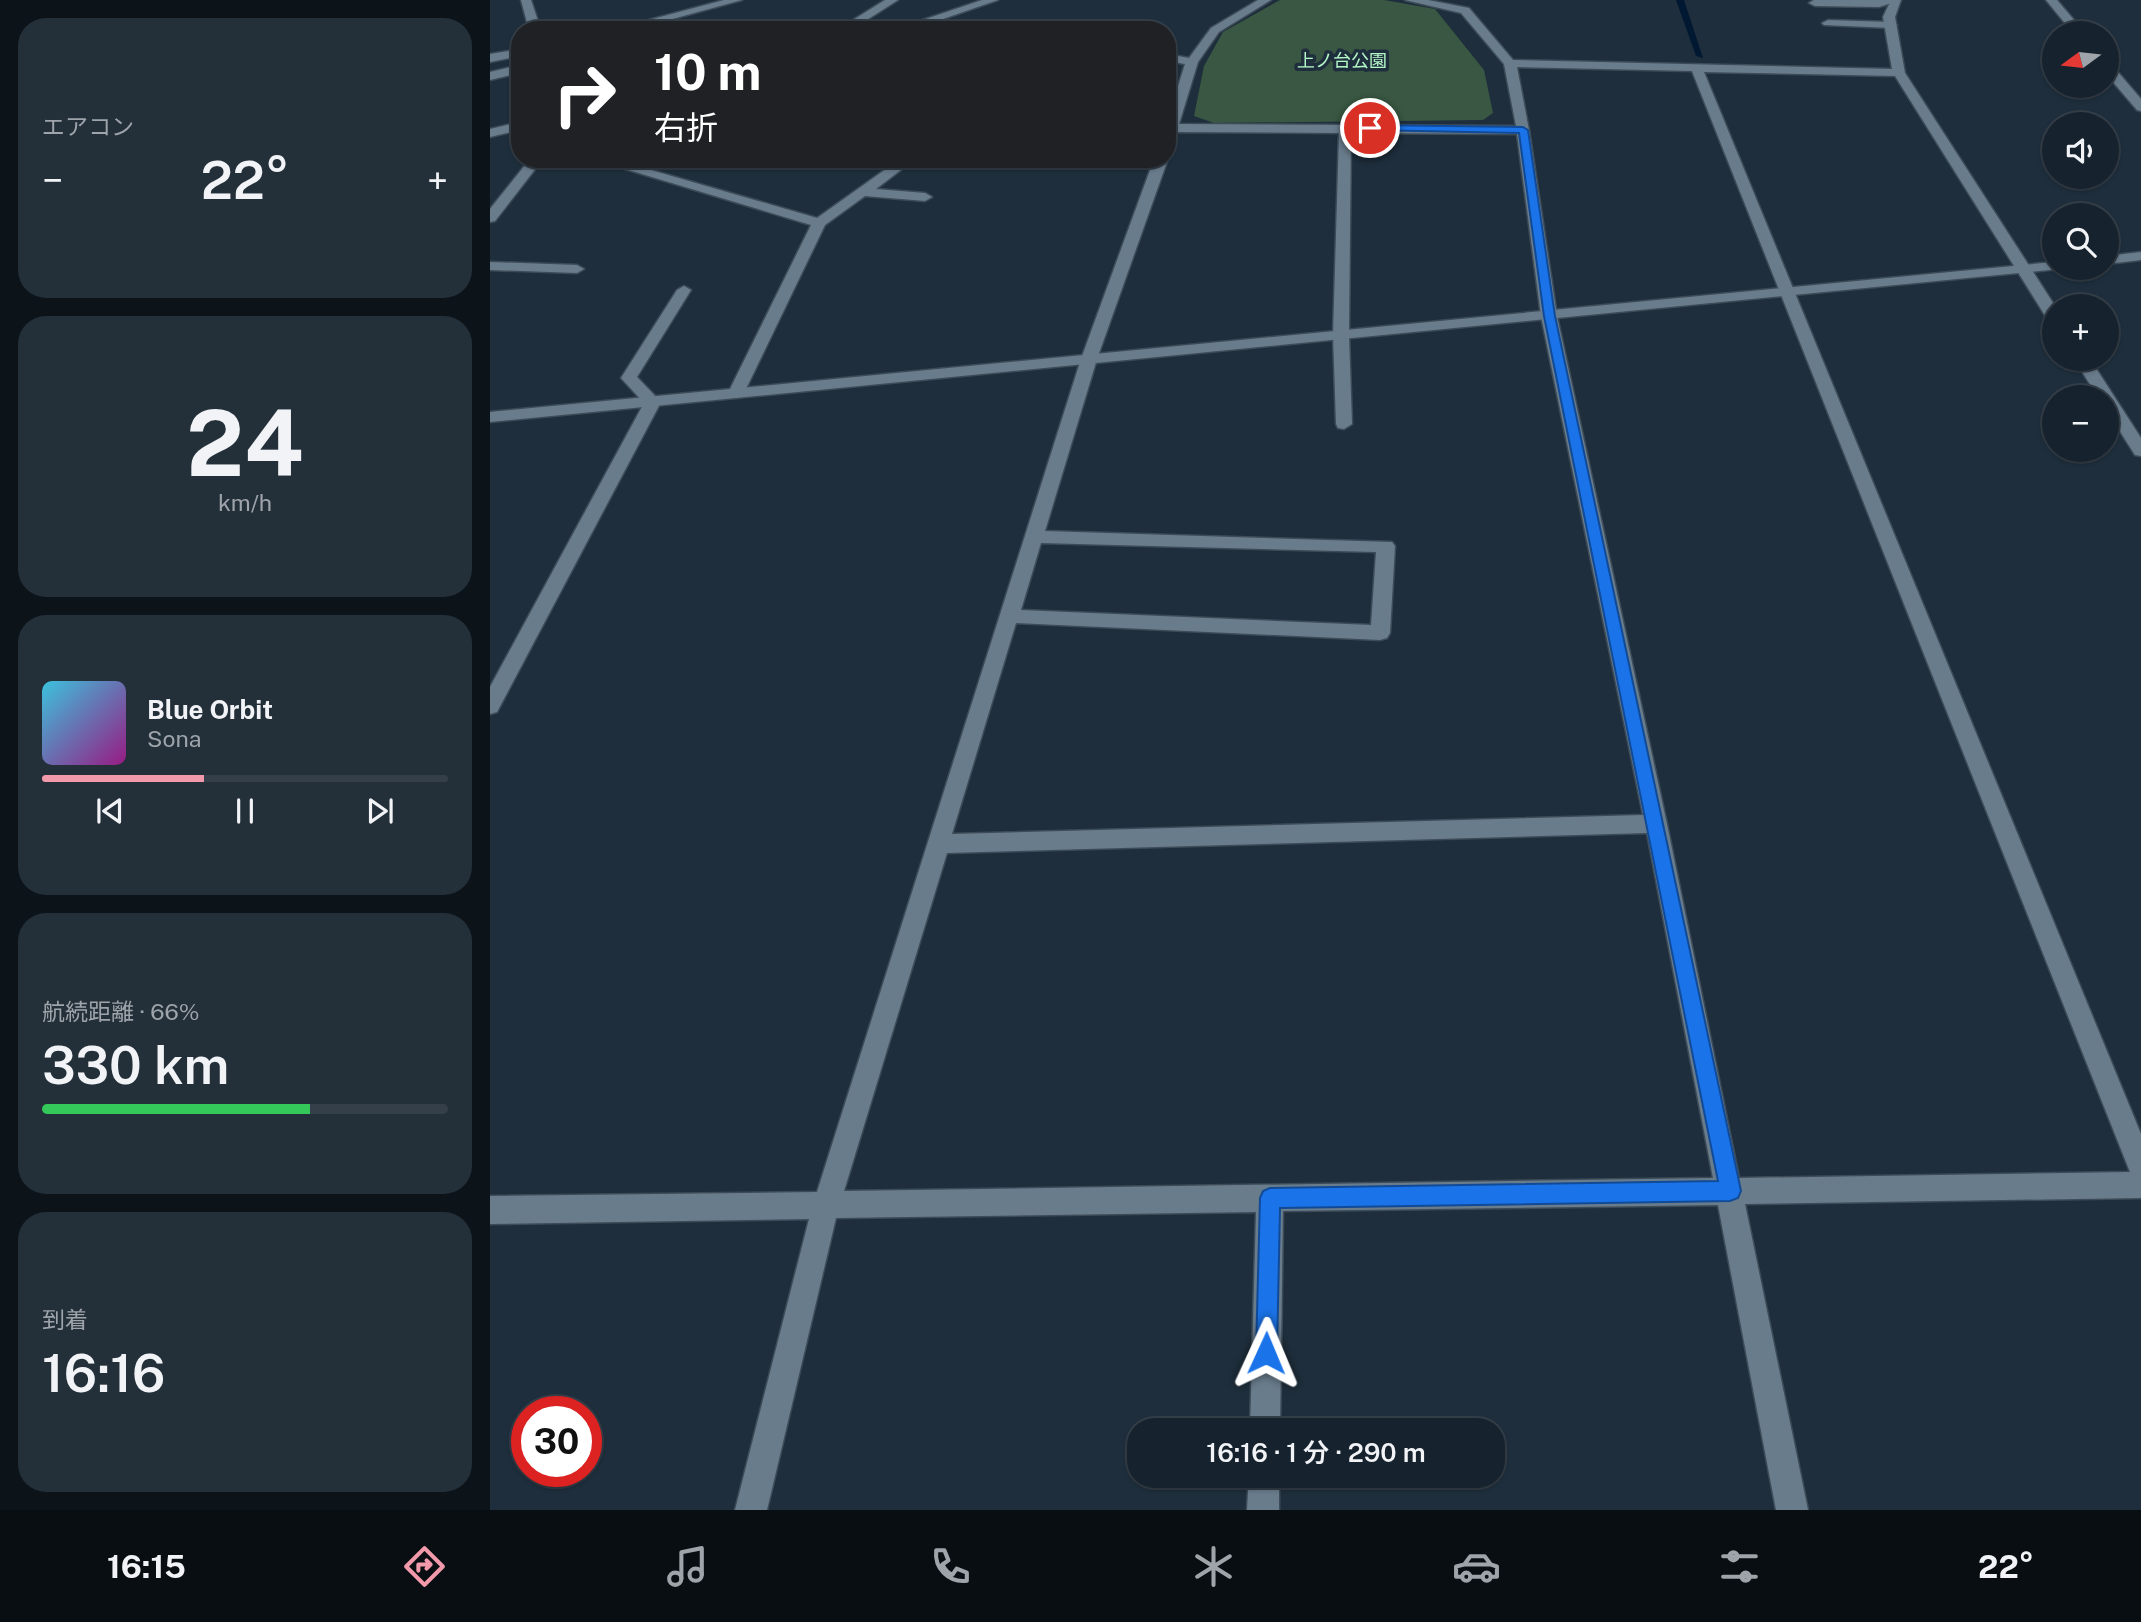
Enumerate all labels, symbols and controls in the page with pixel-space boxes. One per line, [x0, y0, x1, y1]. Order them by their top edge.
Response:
north arrow [2042, 21, 2119, 98]
map controls [2042, 21, 2119, 462]
text: 10 m [654, 43, 761, 101]
icon: right [539, 49, 630, 140]
park label: 上ノ台公園 [1297, 50, 1387, 71]
pin [1340, 98, 1400, 158]
text: 右折 [654, 109, 718, 146]
icon: arrive [1351, 109, 1389, 147]
button: sound [2042, 112, 2119, 189]
text: エアコン [42, 113, 134, 140]
text: 22° [201, 150, 289, 211]
text: − [42, 158, 63, 203]
text: + [427, 158, 448, 203]
button: search [2042, 203, 2119, 280]
button: + [2042, 294, 2119, 371]
button: − [2042, 385, 2119, 462]
text: 24 [186, 390, 304, 496]
text: km/h [218, 489, 272, 516]
text: Blue Orbit [147, 694, 273, 725]
text: Sona [147, 725, 201, 752]
icon: previous [91, 792, 129, 830]
icon: pause [226, 792, 264, 830]
icon: next [361, 792, 399, 830]
text: 航続距離 · 66% [42, 998, 200, 1025]
text: 330 km [42, 1035, 229, 1096]
text: 到着 [42, 1306, 88, 1333]
position arrow [1229, 1316, 1303, 1390]
text: 16:16 [42, 1343, 165, 1404]
speed limit sign: 30 [511, 1396, 602, 1487]
text: 16:16 · 1 分 · 290 m [1206, 1437, 1426, 1468]
icon: directions [400, 1542, 449, 1591]
icon: music [663, 1542, 712, 1591]
icon: phone [926, 1542, 975, 1591]
icon: climate [1189, 1542, 1238, 1591]
icon: car [1452, 1542, 1501, 1591]
icon: filters [1715, 1542, 1764, 1591]
text: 16:15 [107, 1548, 186, 1585]
text: 22° [1978, 1548, 2034, 1585]

